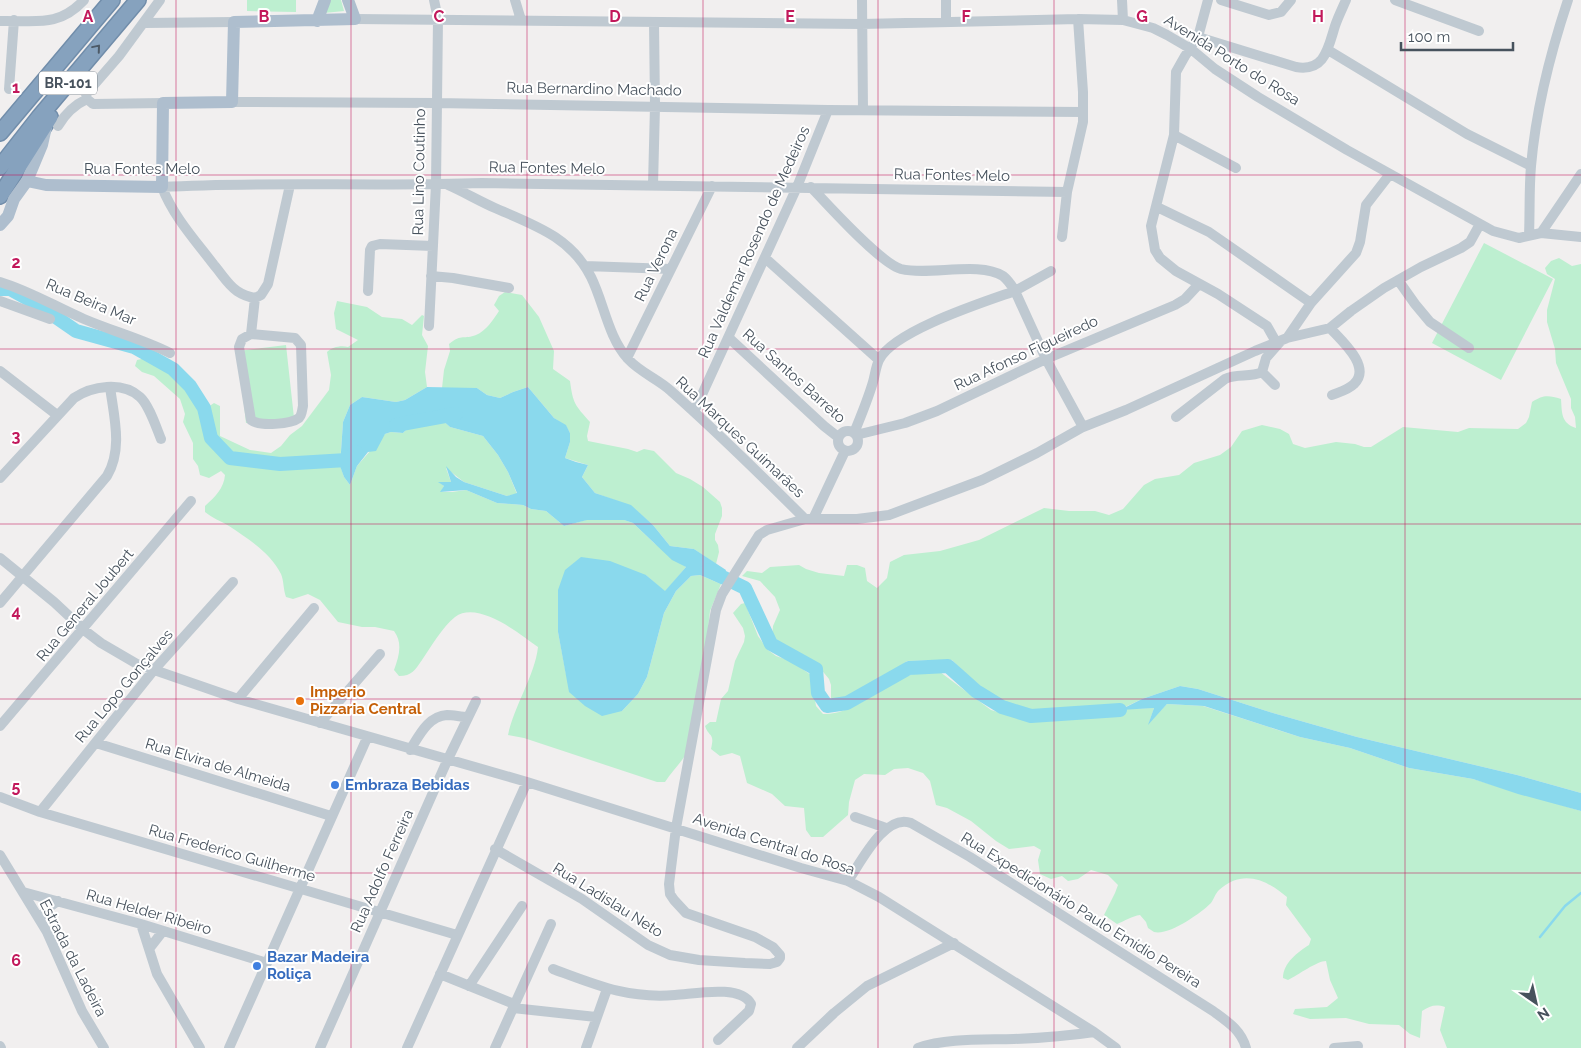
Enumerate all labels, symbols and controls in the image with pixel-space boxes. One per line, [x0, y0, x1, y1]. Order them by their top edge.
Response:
text: A [83, 7, 94, 26]
text: B [259, 7, 270, 26]
text: C [434, 7, 445, 26]
text: D [609, 7, 621, 26]
text: E [785, 7, 795, 26]
text: F [961, 7, 971, 26]
text: G [1136, 7, 1148, 26]
text: H [1312, 7, 1324, 26]
street label: Avenida Porto do Rosa [1161, 11, 1303, 109]
scale bar [1401, 20, 1514, 52]
text: 100 m [1408, 28, 1450, 46]
one-way arrow [92, 45, 100, 54]
road number: BR-101 [39, 72, 97, 95]
text: 1 [12, 78, 20, 97]
street label: Rua Bernardino Machado [506, 78, 682, 100]
street label: Rua Lino Coutinho [409, 108, 429, 236]
street label: Rua Valdemar Rosendo de Medeiros [694, 123, 814, 361]
street label: Rua Fontes Melo [489, 158, 605, 178]
street label: Rua Fontes Melo [84, 160, 200, 178]
street label: Rua Fontes Melo [894, 165, 1010, 185]
street label: Rua Verona [631, 226, 681, 304]
text: 2 [11, 253, 21, 272]
street label: Rua Beira Mar [43, 275, 140, 329]
street label: Rua Afonso Figueiredo [951, 312, 1101, 394]
street label: Rua Santos Barreto [739, 325, 849, 427]
street label: Rua Marques Guimarães [672, 373, 808, 501]
text: 3 [12, 427, 21, 446]
street label: Rua General Joubert [33, 545, 137, 665]
text: 4 [11, 602, 21, 621]
street label: Rua Lopo Gonçalves [71, 626, 177, 746]
place label: Imperio Pizzaria Central [310, 683, 422, 718]
marker: Imperio Pizzaria Central [294, 695, 306, 707]
street label: Rua Elvira de Almeida [143, 734, 293, 796]
place label: Embraza Bebidas [345, 776, 470, 794]
text: 5 [12, 777, 21, 796]
marker: Embraza Bebidas [329, 779, 341, 791]
street label: Rua Adolfo Ferreira [347, 807, 417, 935]
street label: Avenida Central do Rosa [691, 809, 857, 879]
street label: Rua Frederico Guilherme [147, 821, 318, 886]
street label: Rua Expedicionário Paulo Emídio Pereira [958, 828, 1204, 992]
street label: Rua Ladislau Neto [550, 859, 666, 941]
street label: Rua Helder Ribeiro [84, 885, 214, 939]
street label: Estrada da Ladeira [36, 896, 110, 1020]
place label: Bazar Madeira Roliça [267, 948, 370, 983]
text: 6 [11, 951, 21, 970]
marker: Bazar Madeira Roliça [251, 960, 263, 972]
north arrow [1511, 978, 1561, 1028]
text: N [1534, 1004, 1552, 1023]

